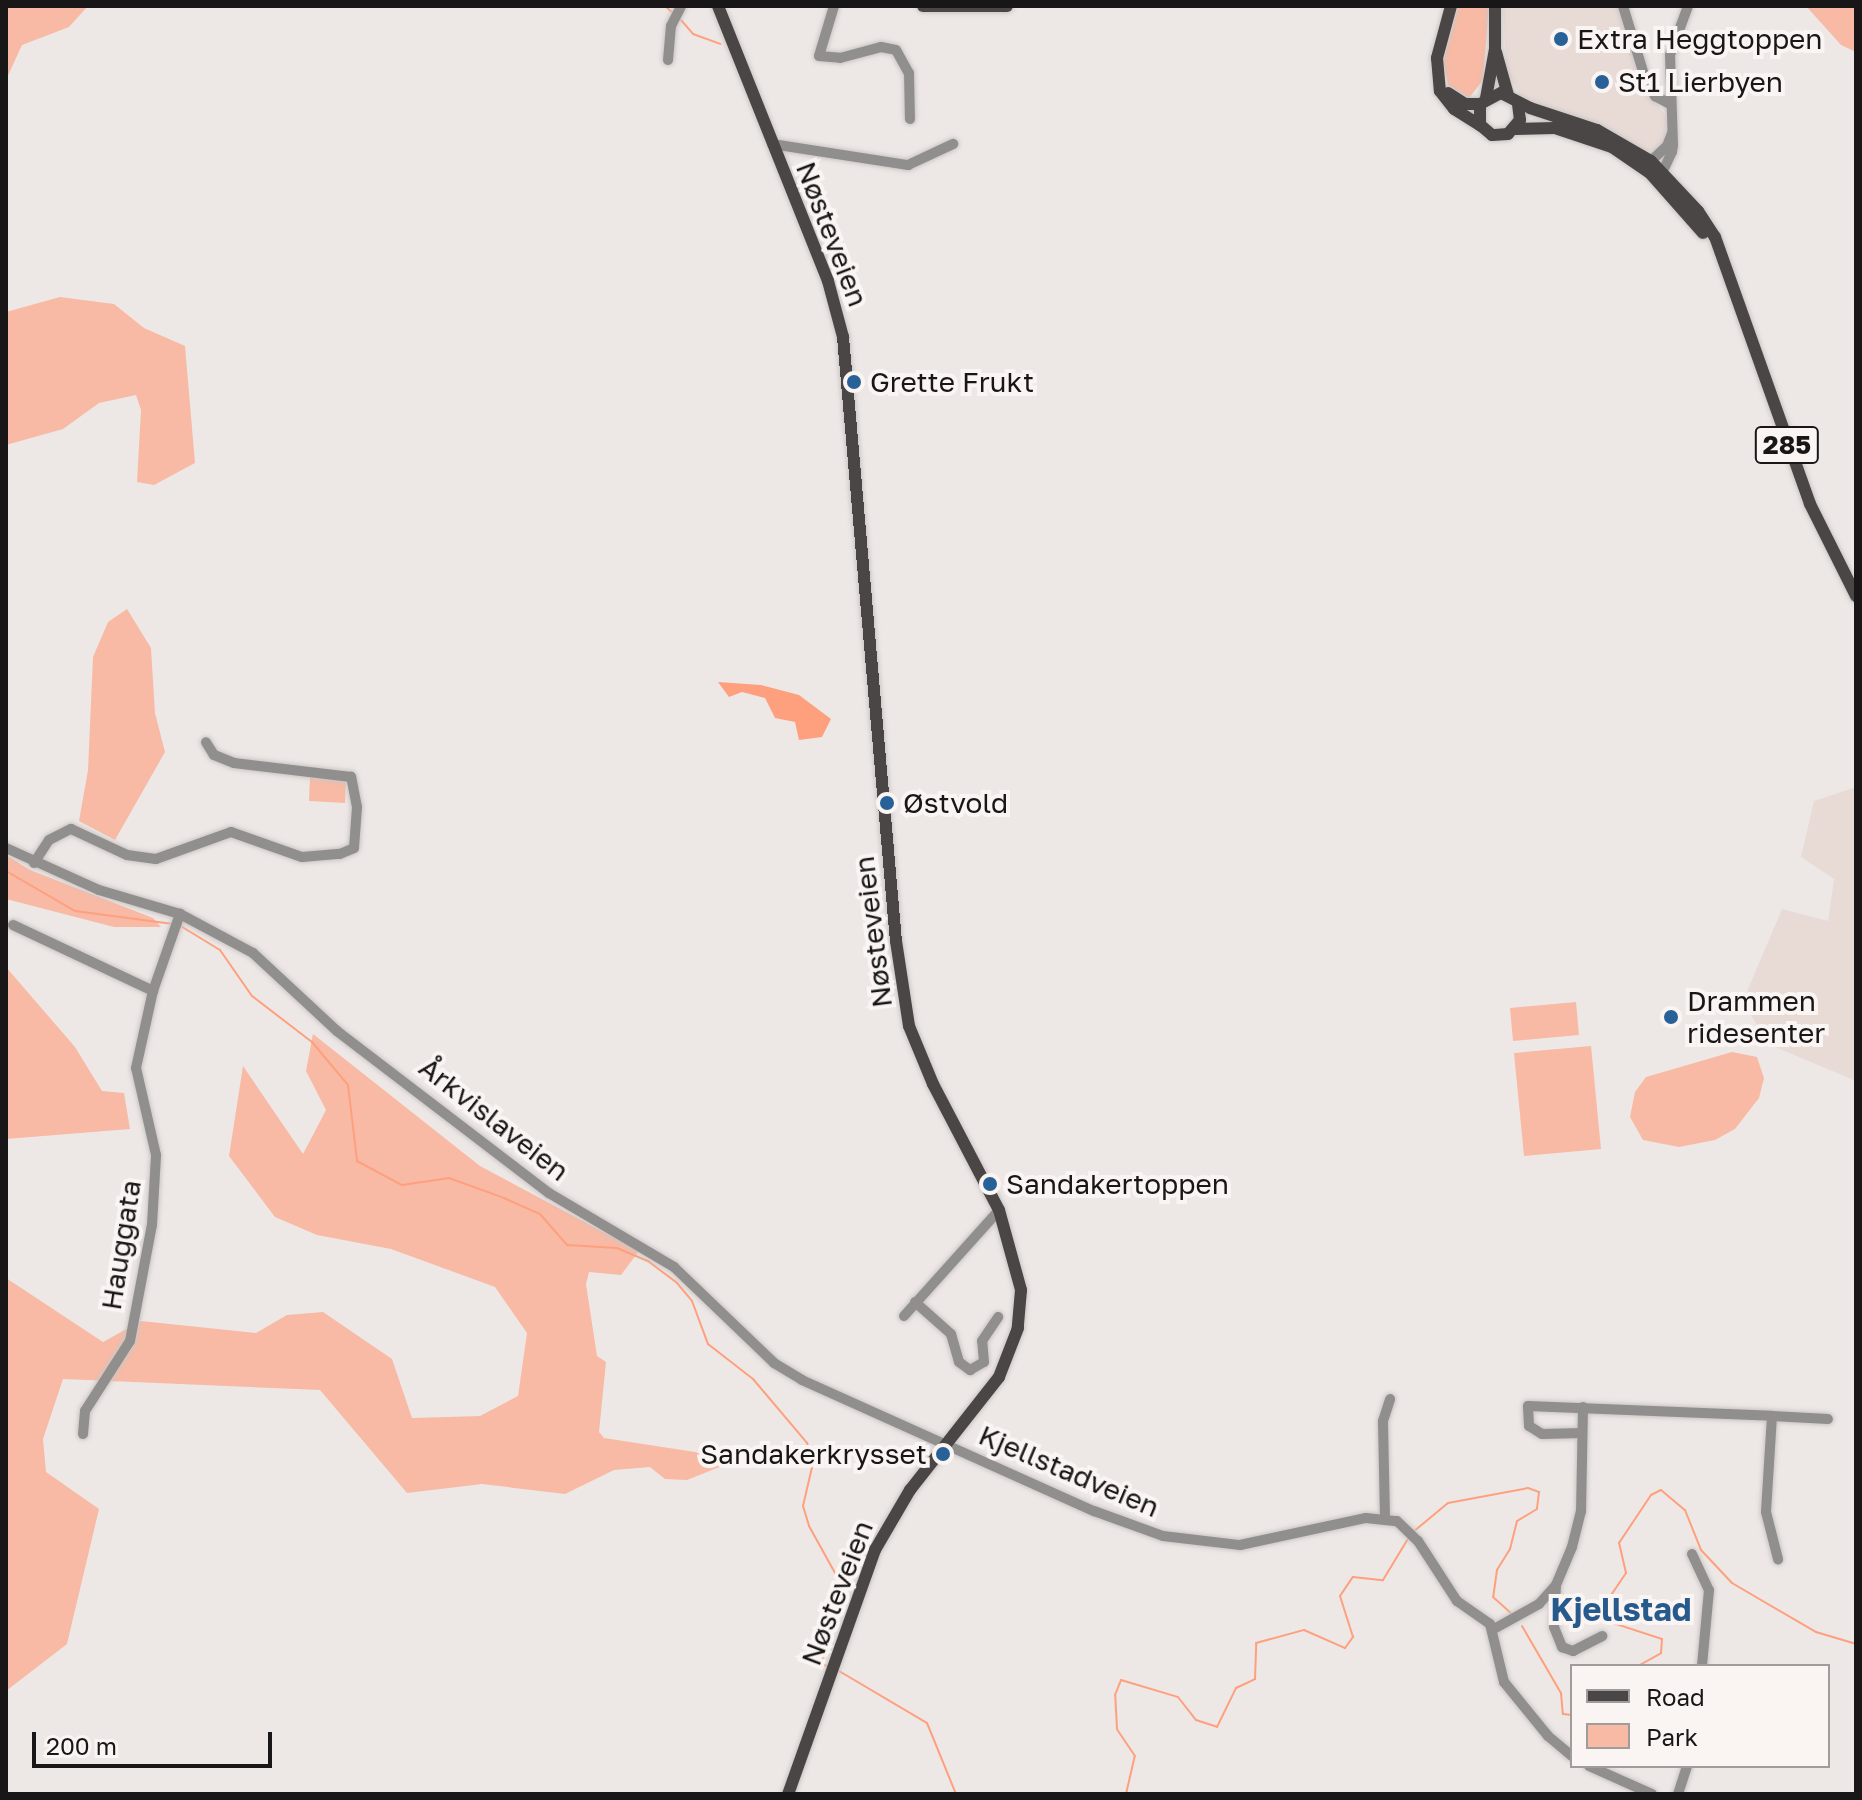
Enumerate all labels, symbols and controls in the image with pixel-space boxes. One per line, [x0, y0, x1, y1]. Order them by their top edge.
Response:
place label: Extra Heggtoppen [1577, 22, 1823, 56]
marker: Extra Heggtoppen [1552, 30, 1570, 48]
place label: St1 Lierbyen [1618, 65, 1783, 99]
marker: St1 Lierbyen [1593, 73, 1611, 91]
street label: Nøsteveien [789, 157, 875, 311]
place label: Grette Frukt [870, 365, 1034, 399]
marker: Grette Frukt [845, 373, 863, 391]
road number: 285 [1753, 423, 1821, 467]
place label: Østvold [903, 786, 1008, 820]
marker: Østvold [878, 794, 896, 812]
street label: Nøsteveien [847, 854, 899, 1010]
place label: Drammen ridesenter [1687, 984, 1825, 1050]
marker: Drammen ridesenter [1662, 1008, 1680, 1026]
street label: Årkvislaveien [413, 1050, 575, 1188]
place label: Sandakertoppen [1006, 1167, 1229, 1201]
marker: Sandakertoppen [981, 1175, 999, 1193]
street label: Hauggata [94, 1178, 148, 1312]
street label: Kjellstadveien [974, 1418, 1164, 1524]
place label: Sandakerkrysset [700, 1437, 927, 1471]
marker: Sandakerkrysset [934, 1445, 952, 1463]
street label: Nøsteveien [794, 1516, 880, 1670]
district label: Kjellstad [1550, 1590, 1692, 1628]
legend [1570, 1664, 1830, 1768]
text: Road [1646, 1682, 1705, 1711]
scale bar [36, 1716, 276, 1766]
text: Park [1646, 1722, 1698, 1751]
text: 200 m [46, 1731, 117, 1760]

